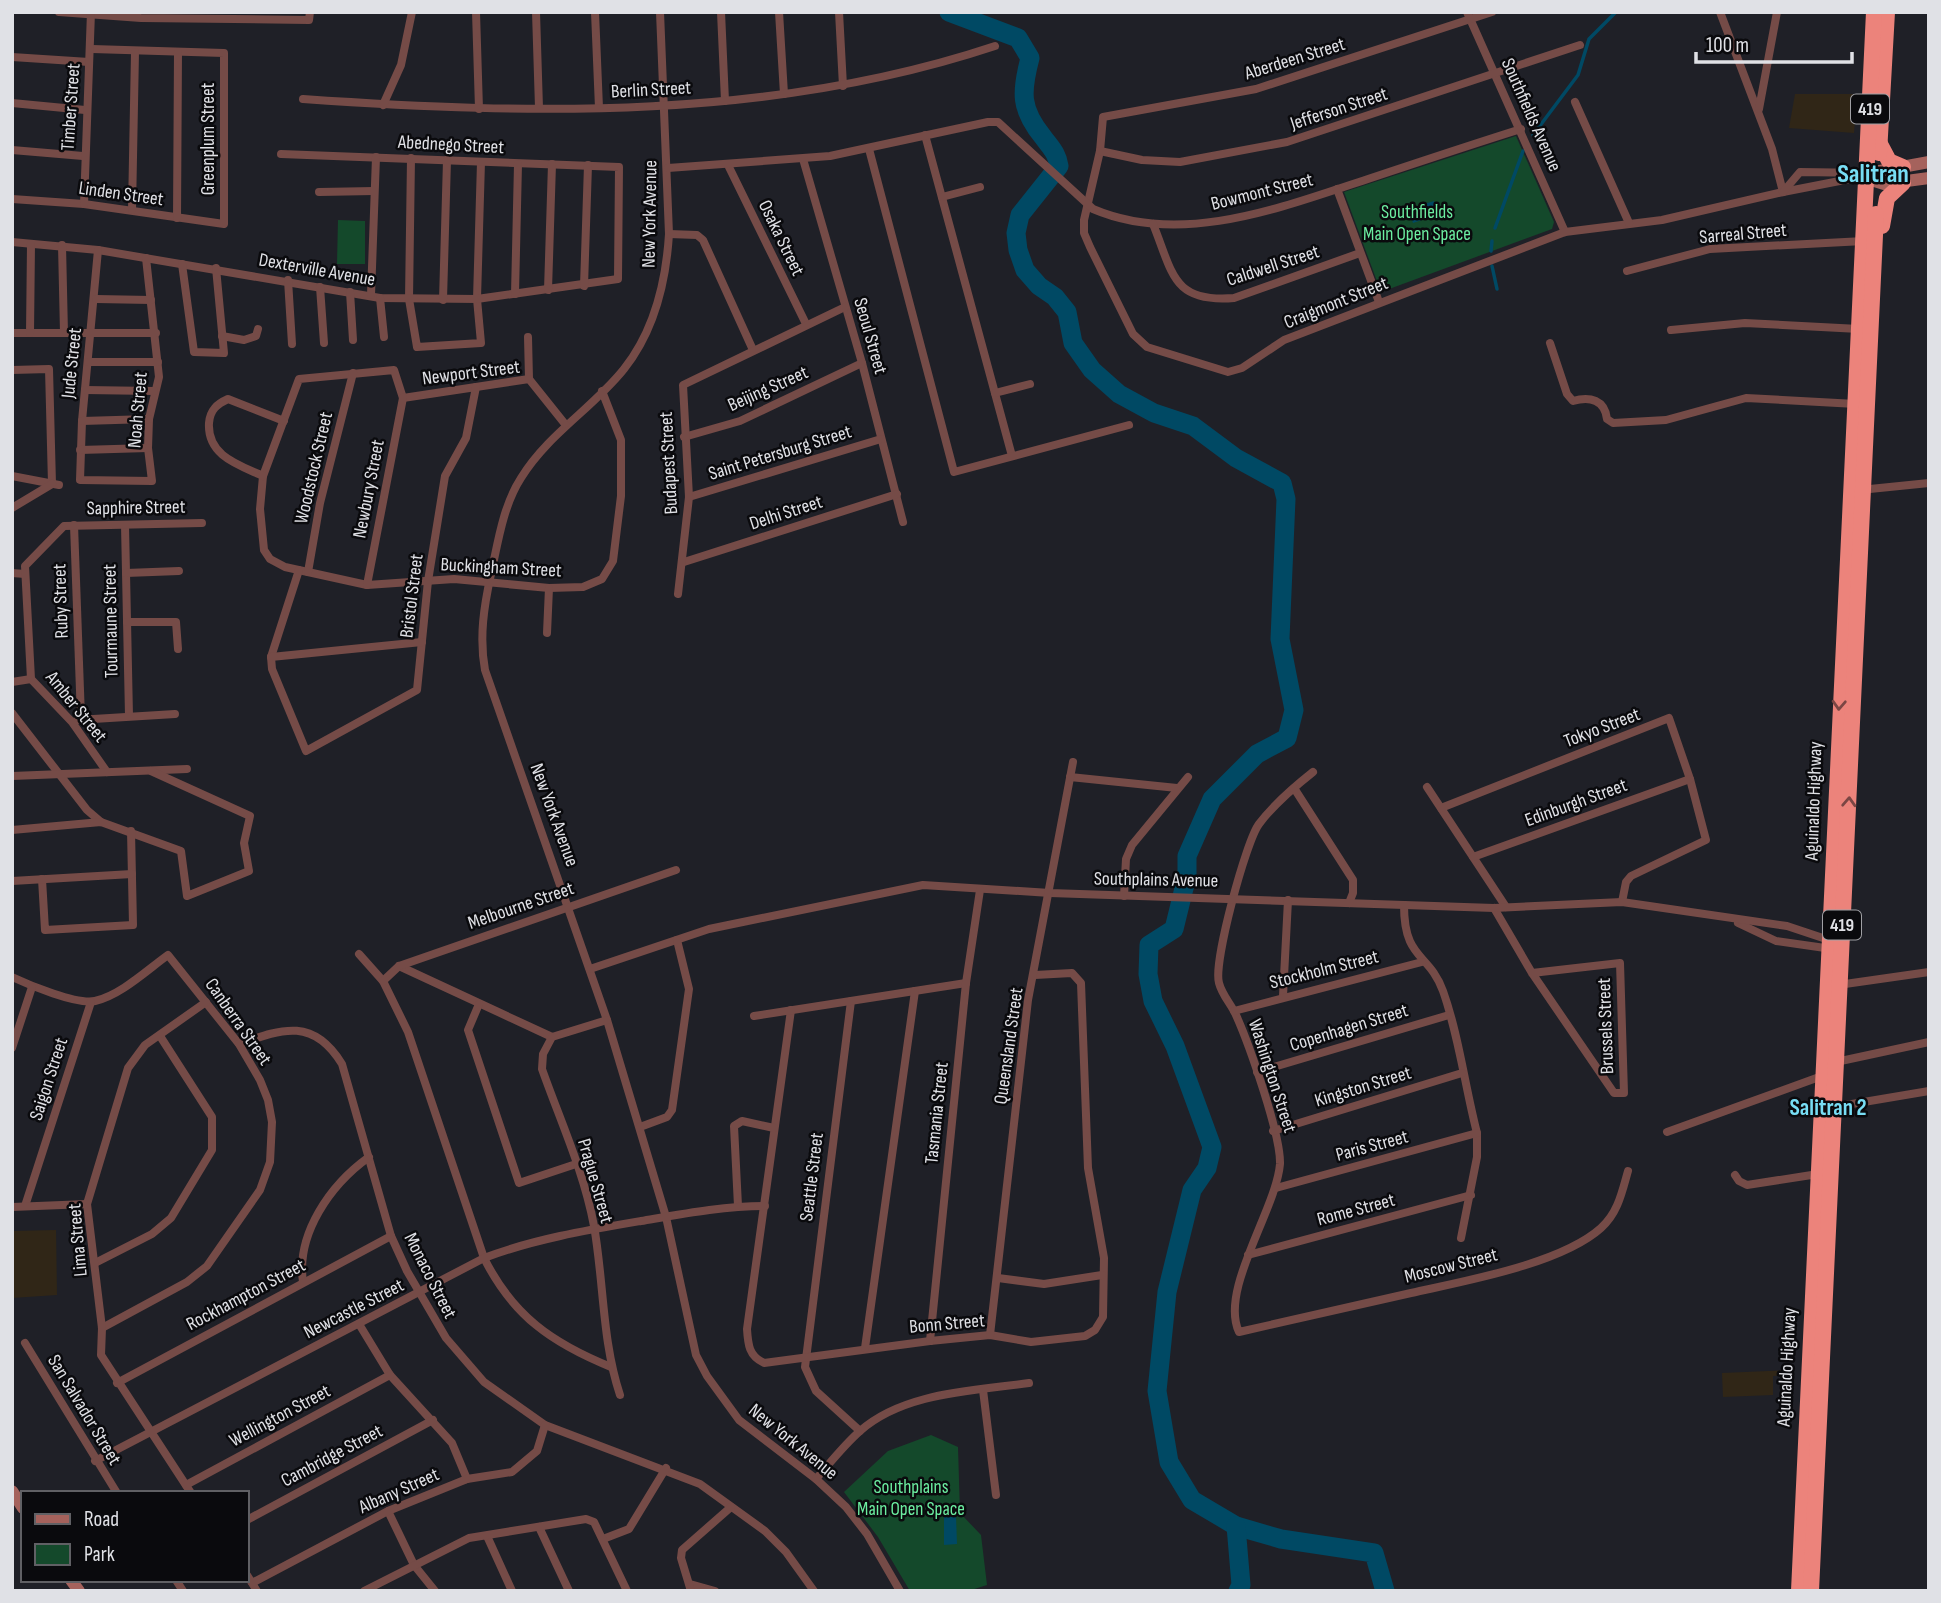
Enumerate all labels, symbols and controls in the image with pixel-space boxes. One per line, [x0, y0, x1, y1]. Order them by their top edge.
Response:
scale bar [1696, 21, 1852, 65]
street label: Aberdeen Street [1241, 33, 1348, 85]
text: 100 m [1706, 33, 1749, 58]
street label: Southfields Avenue [1496, 55, 1566, 175]
street label: Timber Street [56, 62, 86, 151]
street label: Berlin Street [610, 76, 692, 104]
street label: Greenplum Street [197, 82, 220, 195]
street label: Jefferson Street [1287, 82, 1391, 136]
road number: 419 [1851, 94, 1889, 124]
street label: Abednego Street [396, 131, 505, 159]
district label: Salitran [1837, 159, 1909, 190]
street label: New York Avenue [638, 160, 662, 268]
street label: Bowmont Street [1209, 168, 1316, 216]
street label: Linden Street [77, 177, 165, 211]
street label: Osaka Street [753, 197, 809, 280]
park label: Southfields Main Open Space [1363, 201, 1471, 246]
street label: Sarreal Street [1698, 219, 1788, 249]
street label: Caldwell Street [1224, 240, 1322, 292]
street label: Dexterville Avenue [257, 248, 377, 292]
street label: Craigmont Street [1281, 272, 1391, 334]
street label: Seoul Street [848, 295, 892, 377]
street label: Jude Street [57, 327, 87, 400]
street label: Newport Street [421, 356, 521, 390]
street label: Beijing Street [724, 361, 812, 417]
street label: Noah Street [123, 371, 153, 449]
street label: Woodstock Street [290, 410, 338, 526]
street label: Budapest Street [655, 411, 683, 515]
street label: Saint Petersburg Street [706, 420, 855, 486]
street label: Newbury Street [348, 438, 390, 540]
street label: Delhi Street [747, 490, 826, 536]
street label: Sapphire Street [86, 496, 186, 520]
street label: Bristol Street [395, 552, 429, 639]
street label: Buckingham Street [440, 553, 562, 583]
street label: Ruby Street [48, 563, 74, 639]
street label: Tourmaune Street [99, 564, 123, 678]
street label: Amber Street [40, 666, 112, 747]
one-way arrow [1832, 700, 1847, 711]
street label: Tokyo Street [1561, 703, 1644, 753]
street label: Aguinaldo Highway [1800, 740, 1828, 862]
street label: New York Avenue [525, 760, 583, 870]
street label: Edinburgh Street [1522, 774, 1630, 832]
one-way arrow [1841, 796, 1856, 807]
street label: Southplains Avenue [1094, 867, 1218, 893]
street label: Melbourne Street [465, 877, 577, 935]
road number: 419 [1823, 910, 1861, 940]
street label: Stockholm Street [1267, 945, 1381, 995]
street label: Canberra Street [200, 974, 276, 1070]
street label: Brussels Street [1593, 977, 1619, 1075]
street label: Queensland Street [989, 986, 1029, 1106]
street label: Copenhagen Street [1287, 999, 1411, 1057]
street label: Washington Street [1243, 1016, 1301, 1136]
street label: Saigon Street [25, 1035, 73, 1123]
street label: Tasmania Street [920, 1061, 954, 1165]
street label: Kingston Street [1312, 1061, 1414, 1113]
district label: Salitran 2 [1789, 1094, 1867, 1122]
street label: Paris Street [1333, 1125, 1411, 1167]
street label: Seattle Street [795, 1131, 829, 1223]
street label: Prague Street [572, 1136, 618, 1226]
street label: Rome Street [1315, 1189, 1398, 1231]
street label: Lima Street [63, 1202, 93, 1277]
street label: Monaco Street [399, 1229, 461, 1323]
street label: Moscow Street [1402, 1243, 1500, 1289]
street label: Rockhampton Street [183, 1254, 310, 1336]
street label: Newcastle Street [300, 1274, 408, 1344]
street label: Aguinaldo Highway [1772, 1306, 1802, 1428]
street label: Bonn Street [908, 1309, 986, 1339]
street label: San Salvador Street [42, 1351, 126, 1469]
street label: Wellington Street [226, 1380, 335, 1452]
street label: New York Avenue [744, 1399, 842, 1485]
street label: Cambridge Street [277, 1420, 387, 1492]
street label: Albany Street [354, 1463, 443, 1519]
park label: Southplains Main Open Space [857, 1476, 965, 1521]
legend [21, 1491, 248, 1582]
text: Road [84, 1507, 119, 1532]
text: Park [84, 1542, 115, 1567]

